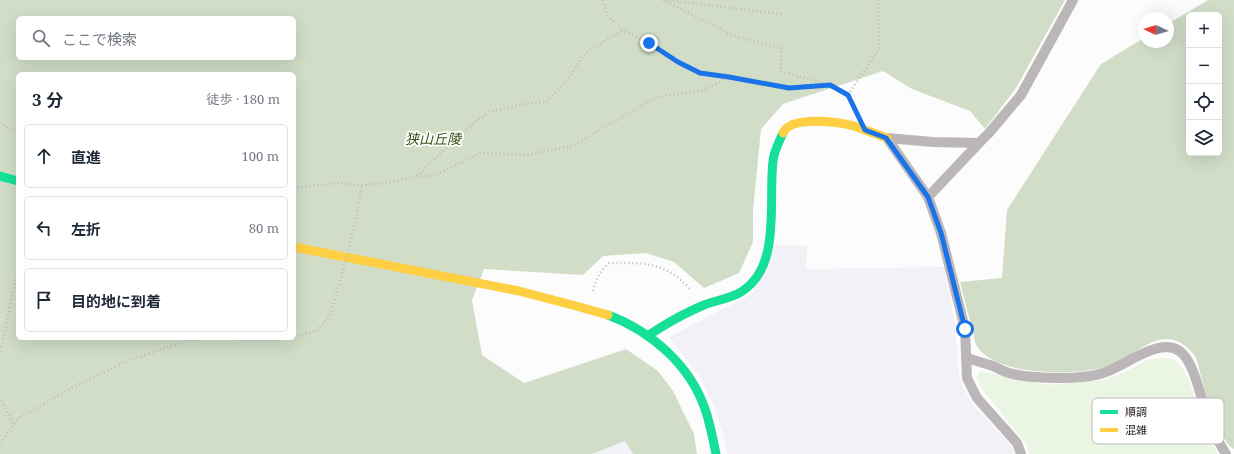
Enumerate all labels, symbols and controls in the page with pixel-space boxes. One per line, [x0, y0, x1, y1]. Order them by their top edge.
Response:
north arrow [1138, 12, 1174, 48]
map controls [1186, 12, 1222, 156]
button: + [1186, 12, 1222, 48]
search box [16, 16, 296, 60]
icon: search [30, 27, 52, 49]
text: ここで検索 [62, 29, 137, 49]
route end [640, 34, 658, 52]
button: − [1186, 48, 1222, 84]
button: locate [1186, 84, 1222, 120]
text: 3 分 [32, 88, 63, 111]
text: 徒歩 · 180 m [207, 90, 280, 108]
button: layers [1186, 120, 1222, 156]
park label: 狭山丘陵 [405, 129, 463, 148]
icon: ahead [33, 145, 55, 167]
text: 直進 [71, 147, 101, 167]
text: 100 m [242, 147, 279, 165]
icon: left [33, 217, 55, 239]
text: 左折 [71, 219, 101, 239]
text: 80 m [249, 219, 279, 237]
icon: arrive [33, 289, 55, 311]
text: 目的地に到着 [71, 291, 161, 311]
route start [956, 320, 974, 338]
legend [1092, 398, 1224, 444]
text: 順調 [1125, 404, 1147, 419]
text: 混雑 [1125, 422, 1147, 437]

